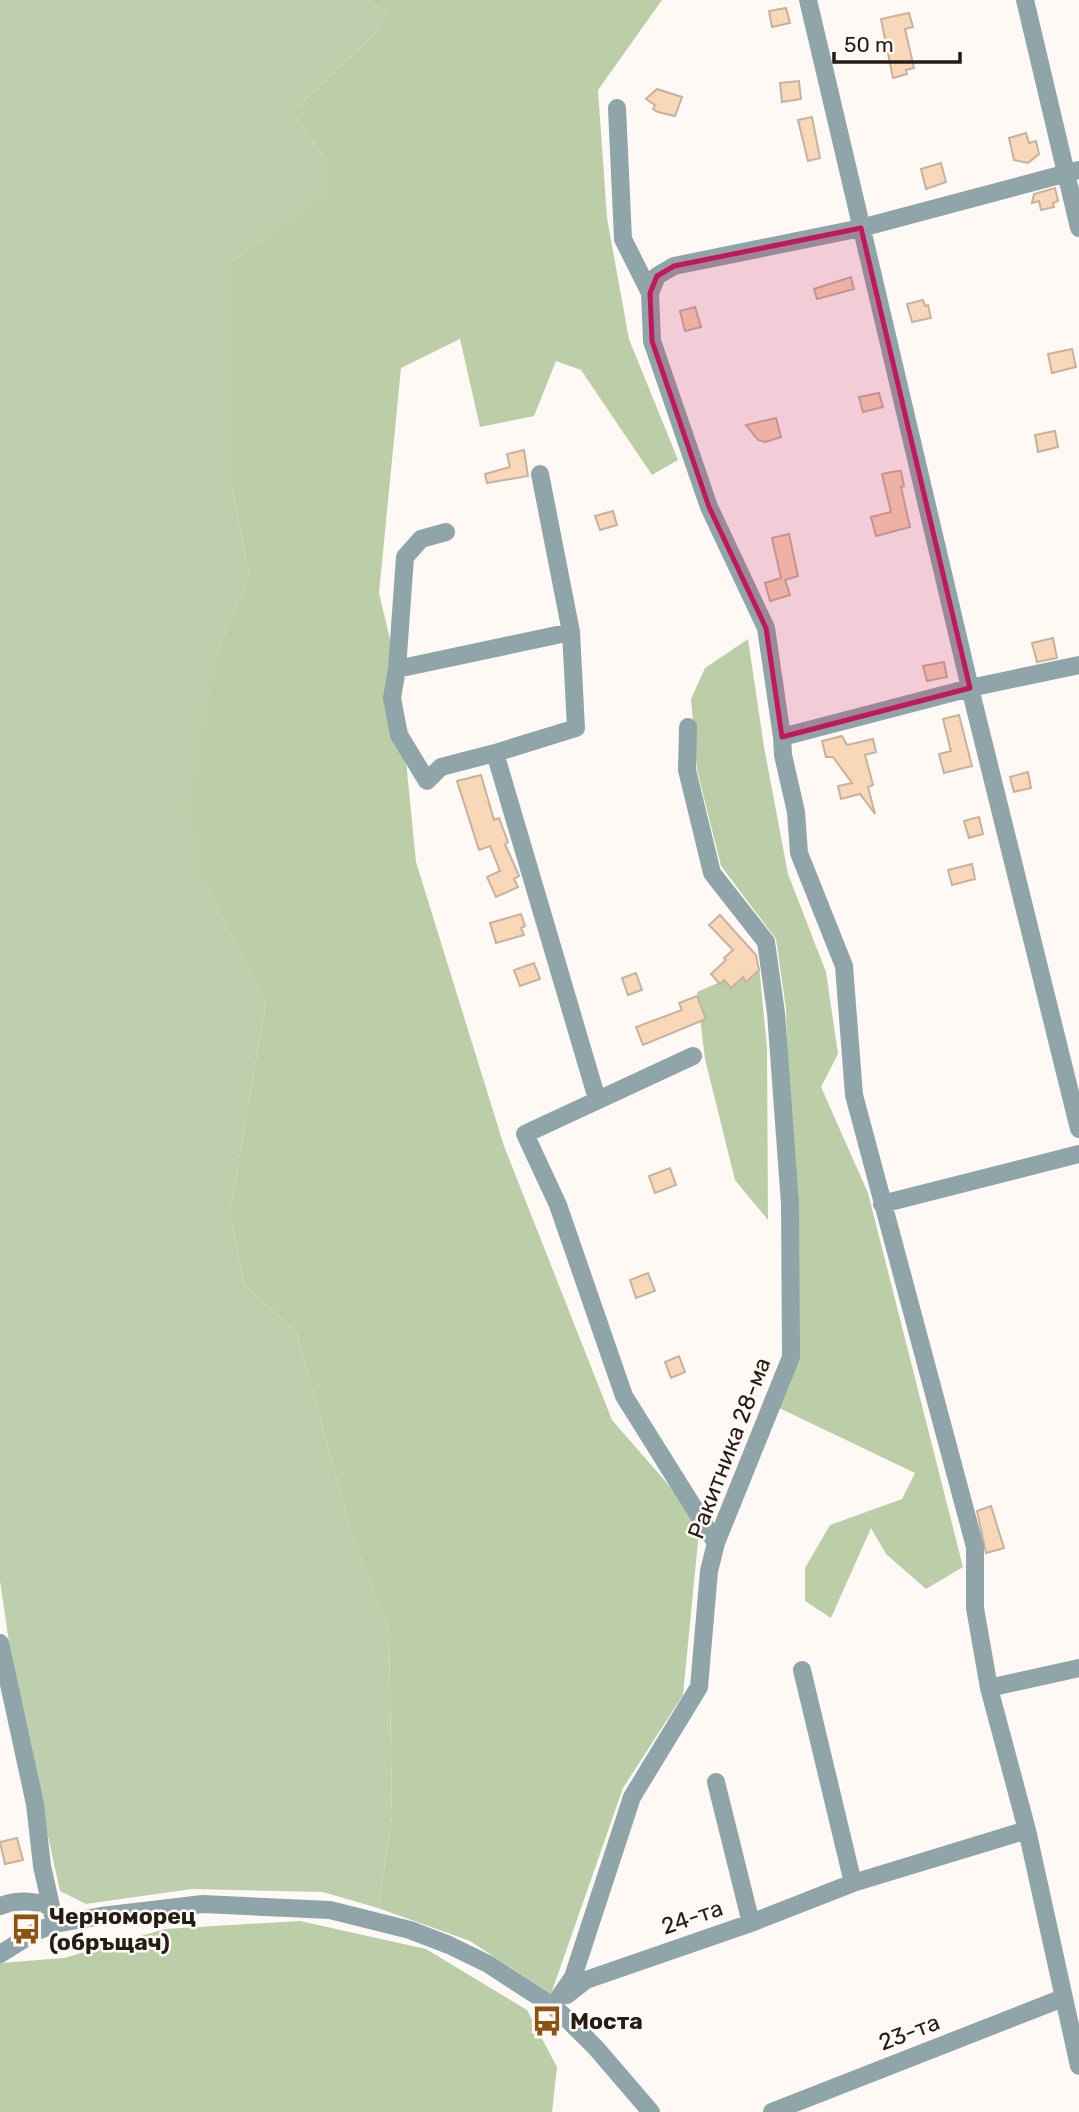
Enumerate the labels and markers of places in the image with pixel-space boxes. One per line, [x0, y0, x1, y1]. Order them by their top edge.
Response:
place label: Черноморец (обръщач) [49, 1902, 196, 1956]
bus stop icon: Черноморец (обръщач) [9, 1912, 43, 1946]
bus stop icon: Моста [530, 2004, 564, 2038]
place label: Моста [570, 2007, 643, 2035]

